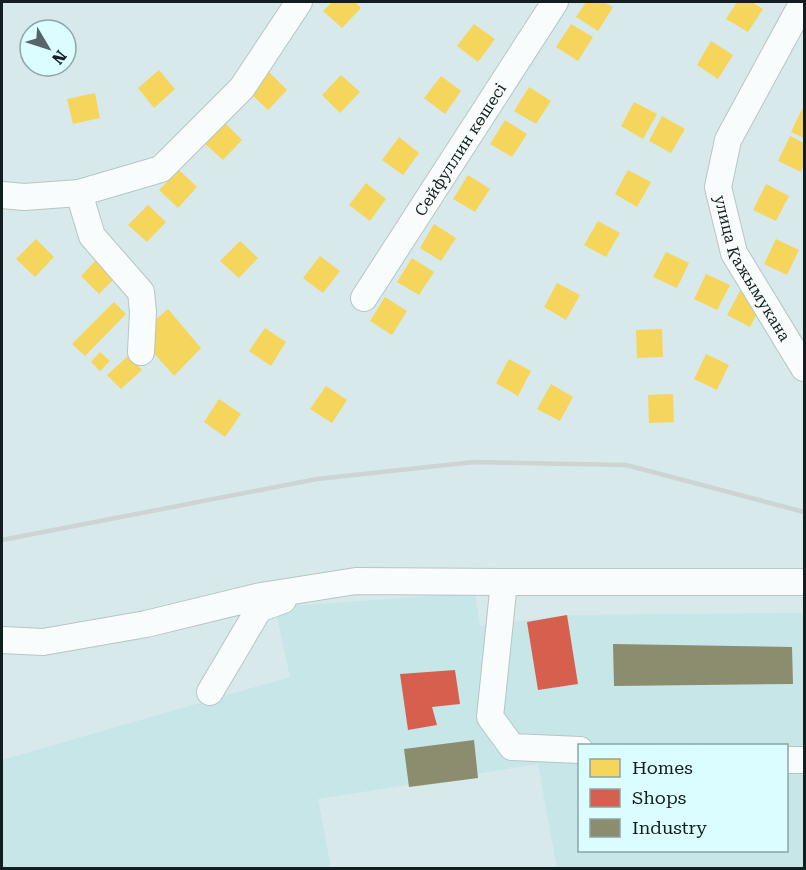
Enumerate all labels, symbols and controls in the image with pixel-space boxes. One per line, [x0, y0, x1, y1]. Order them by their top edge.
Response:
north arrow [18, 18, 78, 78]
text: N [48, 46, 71, 68]
street label: Сейфуллин көшесі [410, 79, 510, 219]
street label: улица Кажымукана [711, 193, 795, 345]
legend [578, 744, 788, 852]
text: Homes [632, 757, 693, 778]
text: Shops [632, 787, 686, 808]
text: Industry [632, 817, 707, 838]

